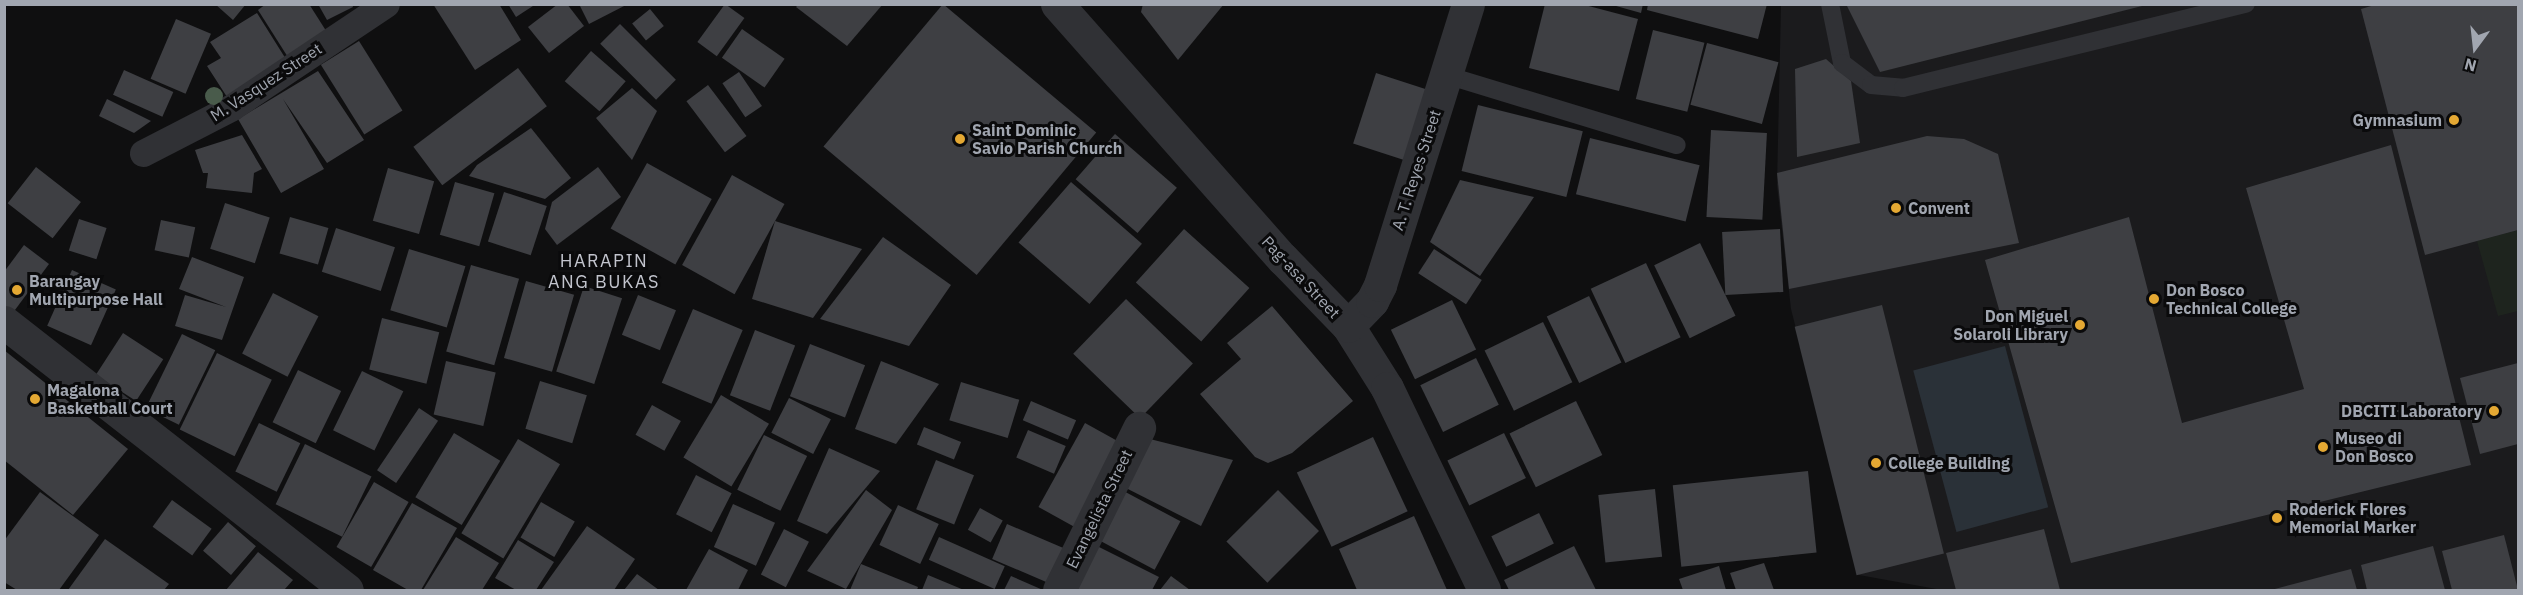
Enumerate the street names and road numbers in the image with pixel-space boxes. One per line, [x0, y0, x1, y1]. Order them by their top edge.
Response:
street label: M. Vasquez Street [207, 39, 325, 125]
street label: A. T. Reyes Street [1387, 107, 1445, 233]
street label: Pag-asa Street [1258, 232, 1344, 322]
street label: Evangelista Street [1062, 447, 1136, 571]

